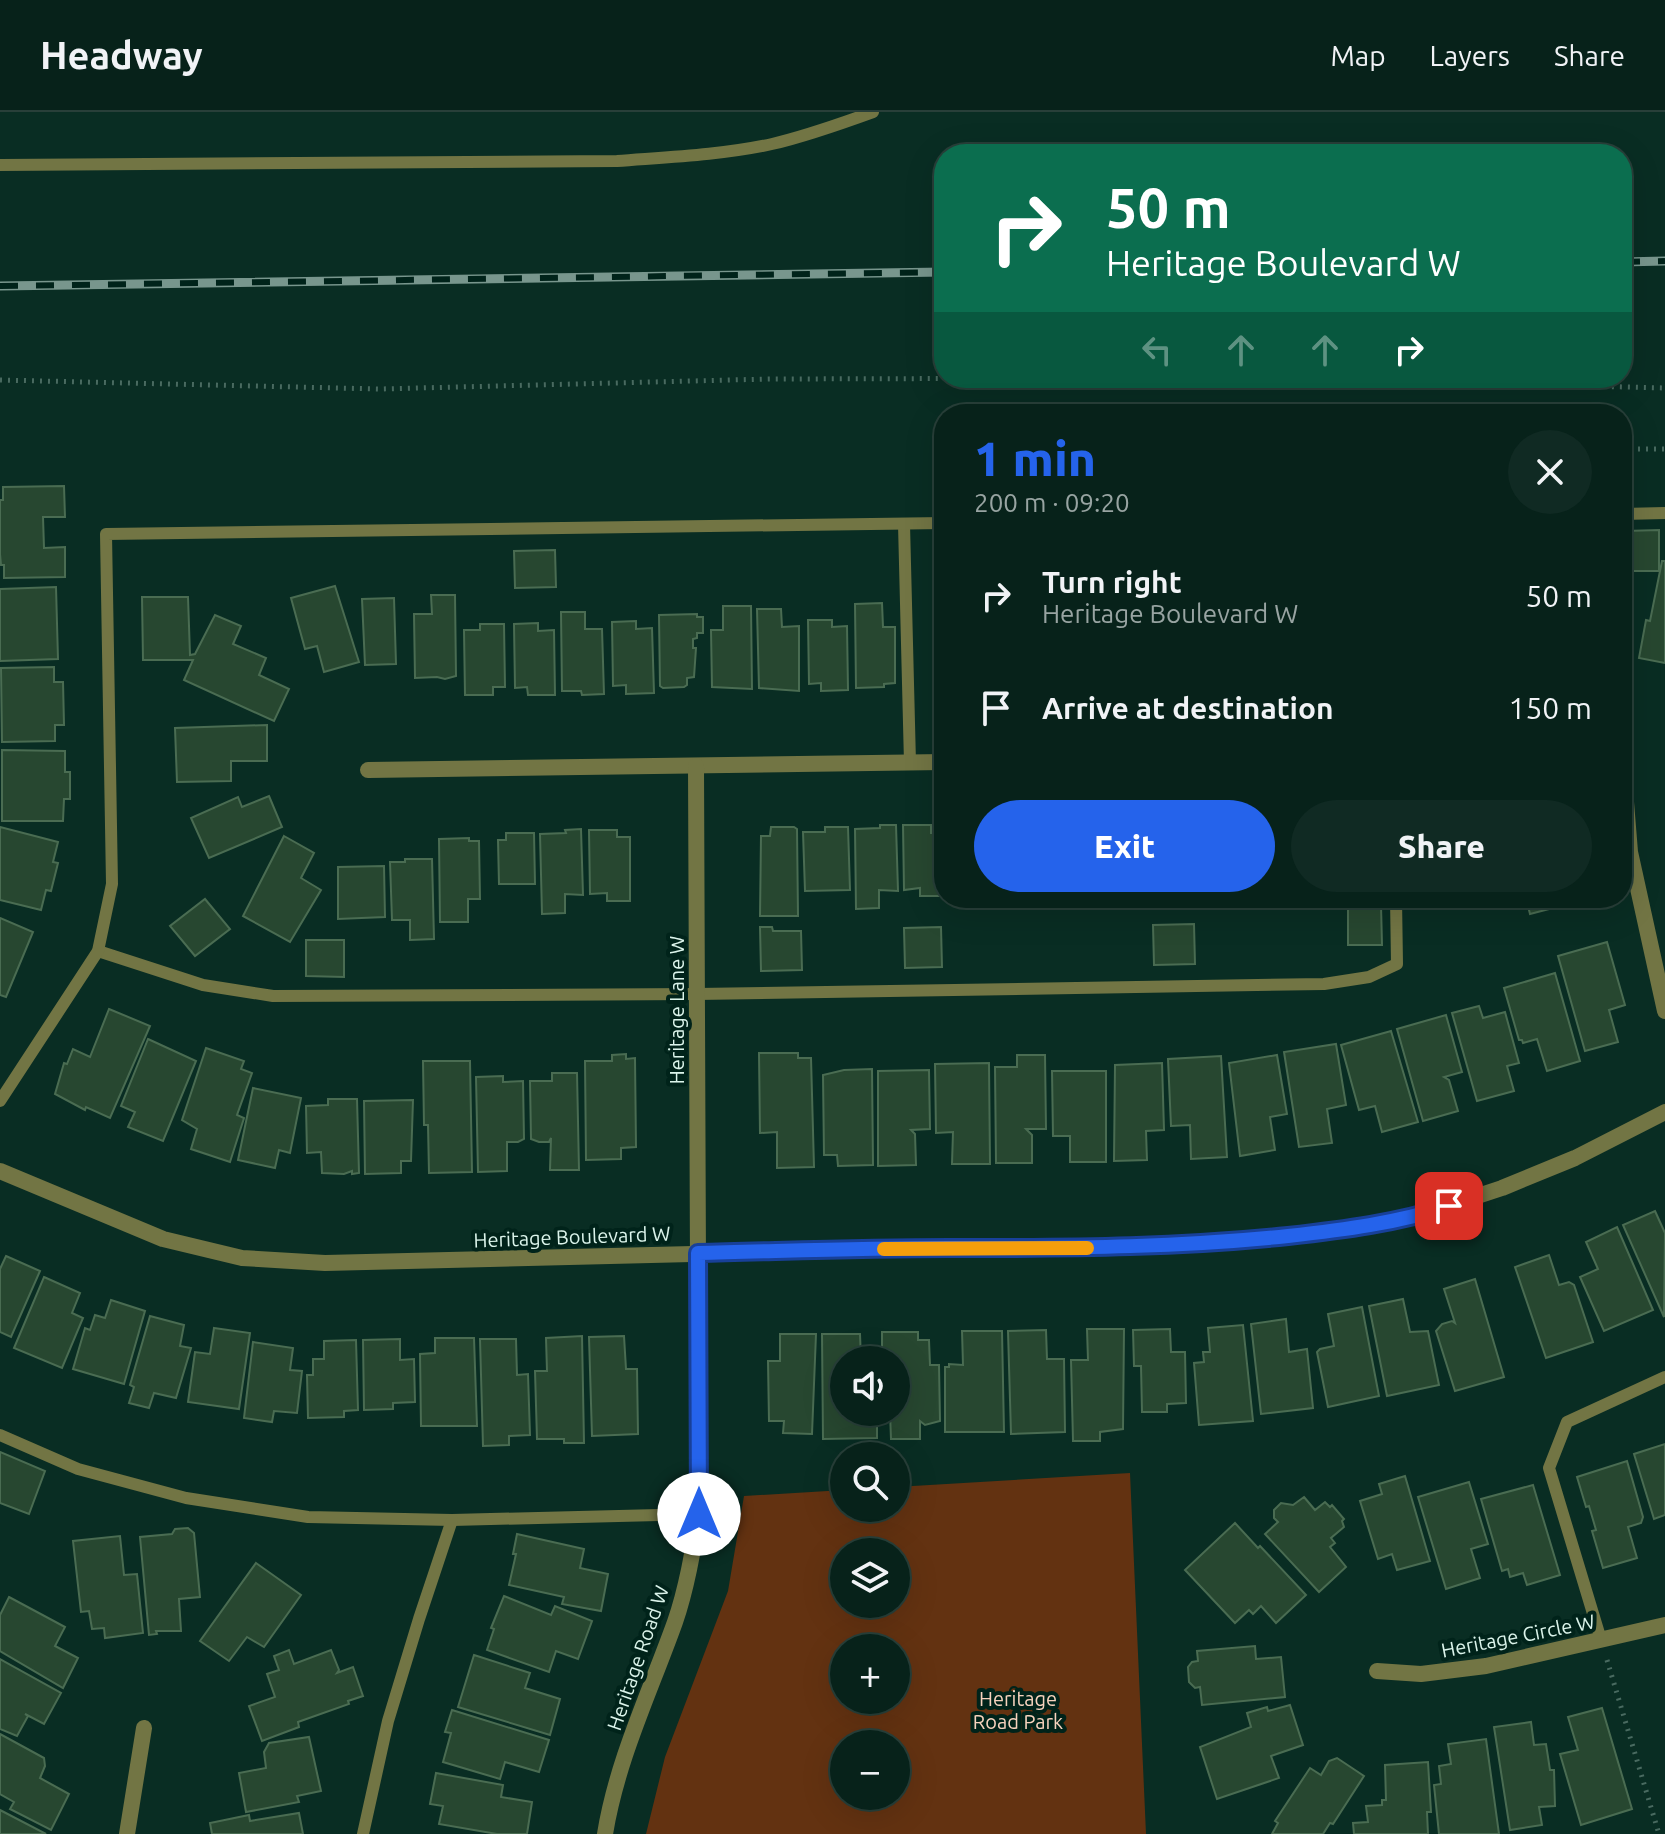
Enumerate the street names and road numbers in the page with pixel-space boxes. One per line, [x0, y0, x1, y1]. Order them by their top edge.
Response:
street label: Heritage Lane W [665, 936, 688, 1084]
street label: Heritage Boulevard W [473, 1222, 671, 1251]
street label: Heritage Road W [602, 1582, 673, 1733]
street label: Heritage Circle W [1439, 1609, 1597, 1662]

